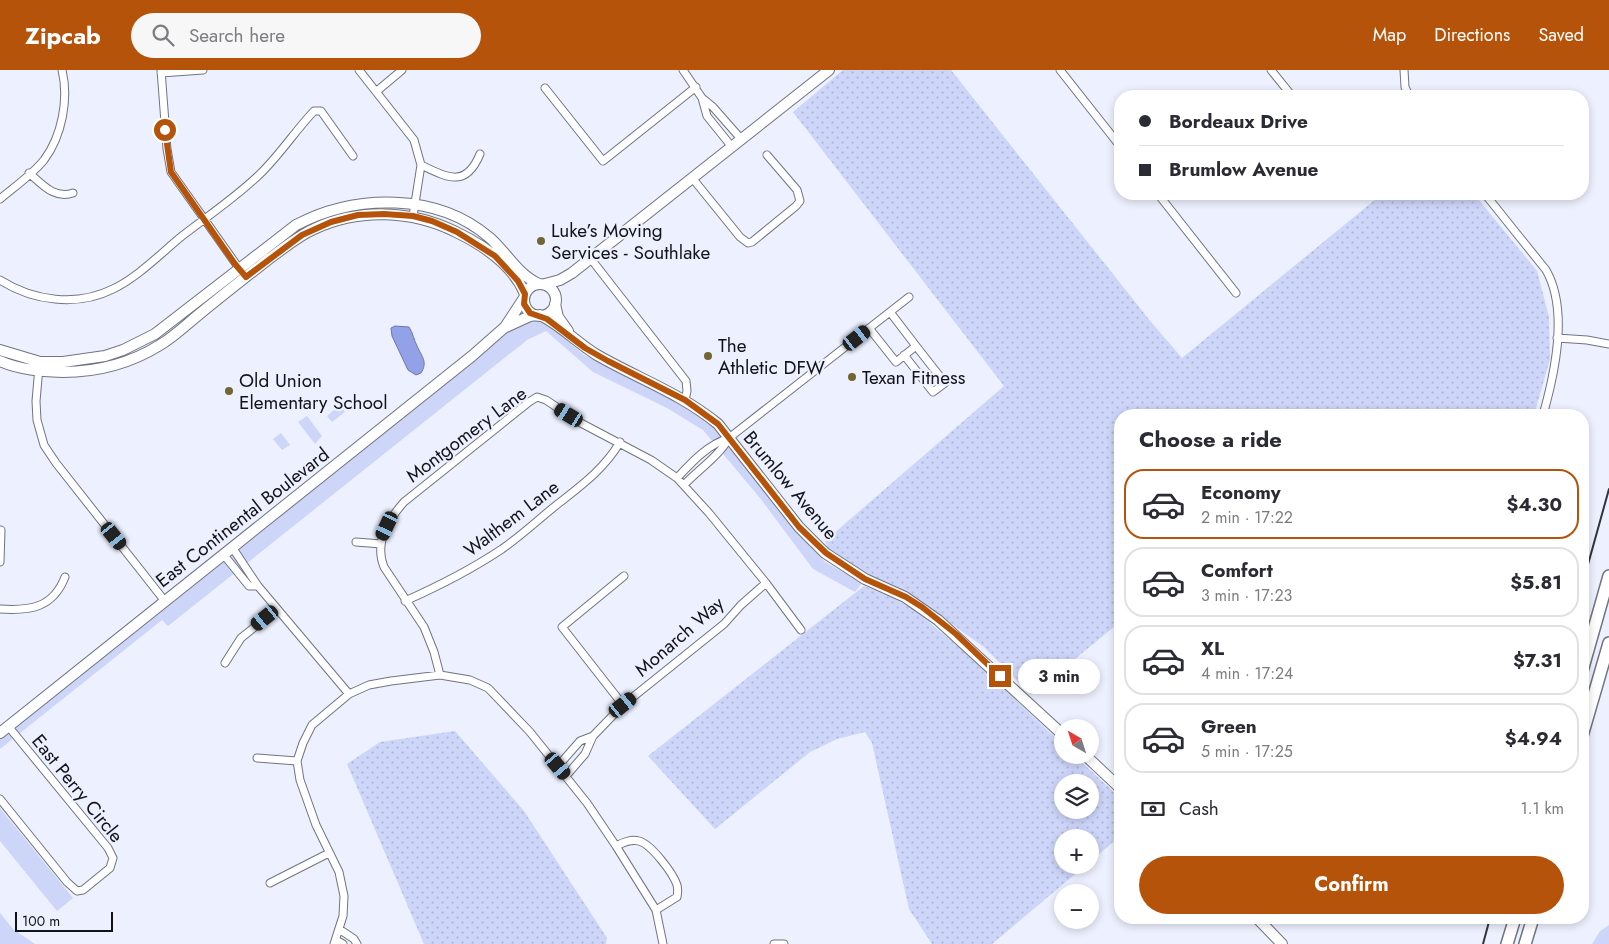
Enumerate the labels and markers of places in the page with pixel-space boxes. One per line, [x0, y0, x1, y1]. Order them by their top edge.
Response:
place label: Luke’s Moving Services - Southlake [551, 217, 710, 266]
marker: Luke’s Moving Services - Southlake [535, 235, 547, 247]
place label: The Athletic DFW [718, 332, 825, 381]
marker: The Athletic DFW [702, 350, 714, 362]
place label: Texan Fitness [862, 364, 966, 391]
place label: Old Union Elementary School [239, 367, 388, 416]
marker: Texan Fitness [846, 371, 858, 383]
marker: Old Union Elementary School [223, 385, 235, 397]

